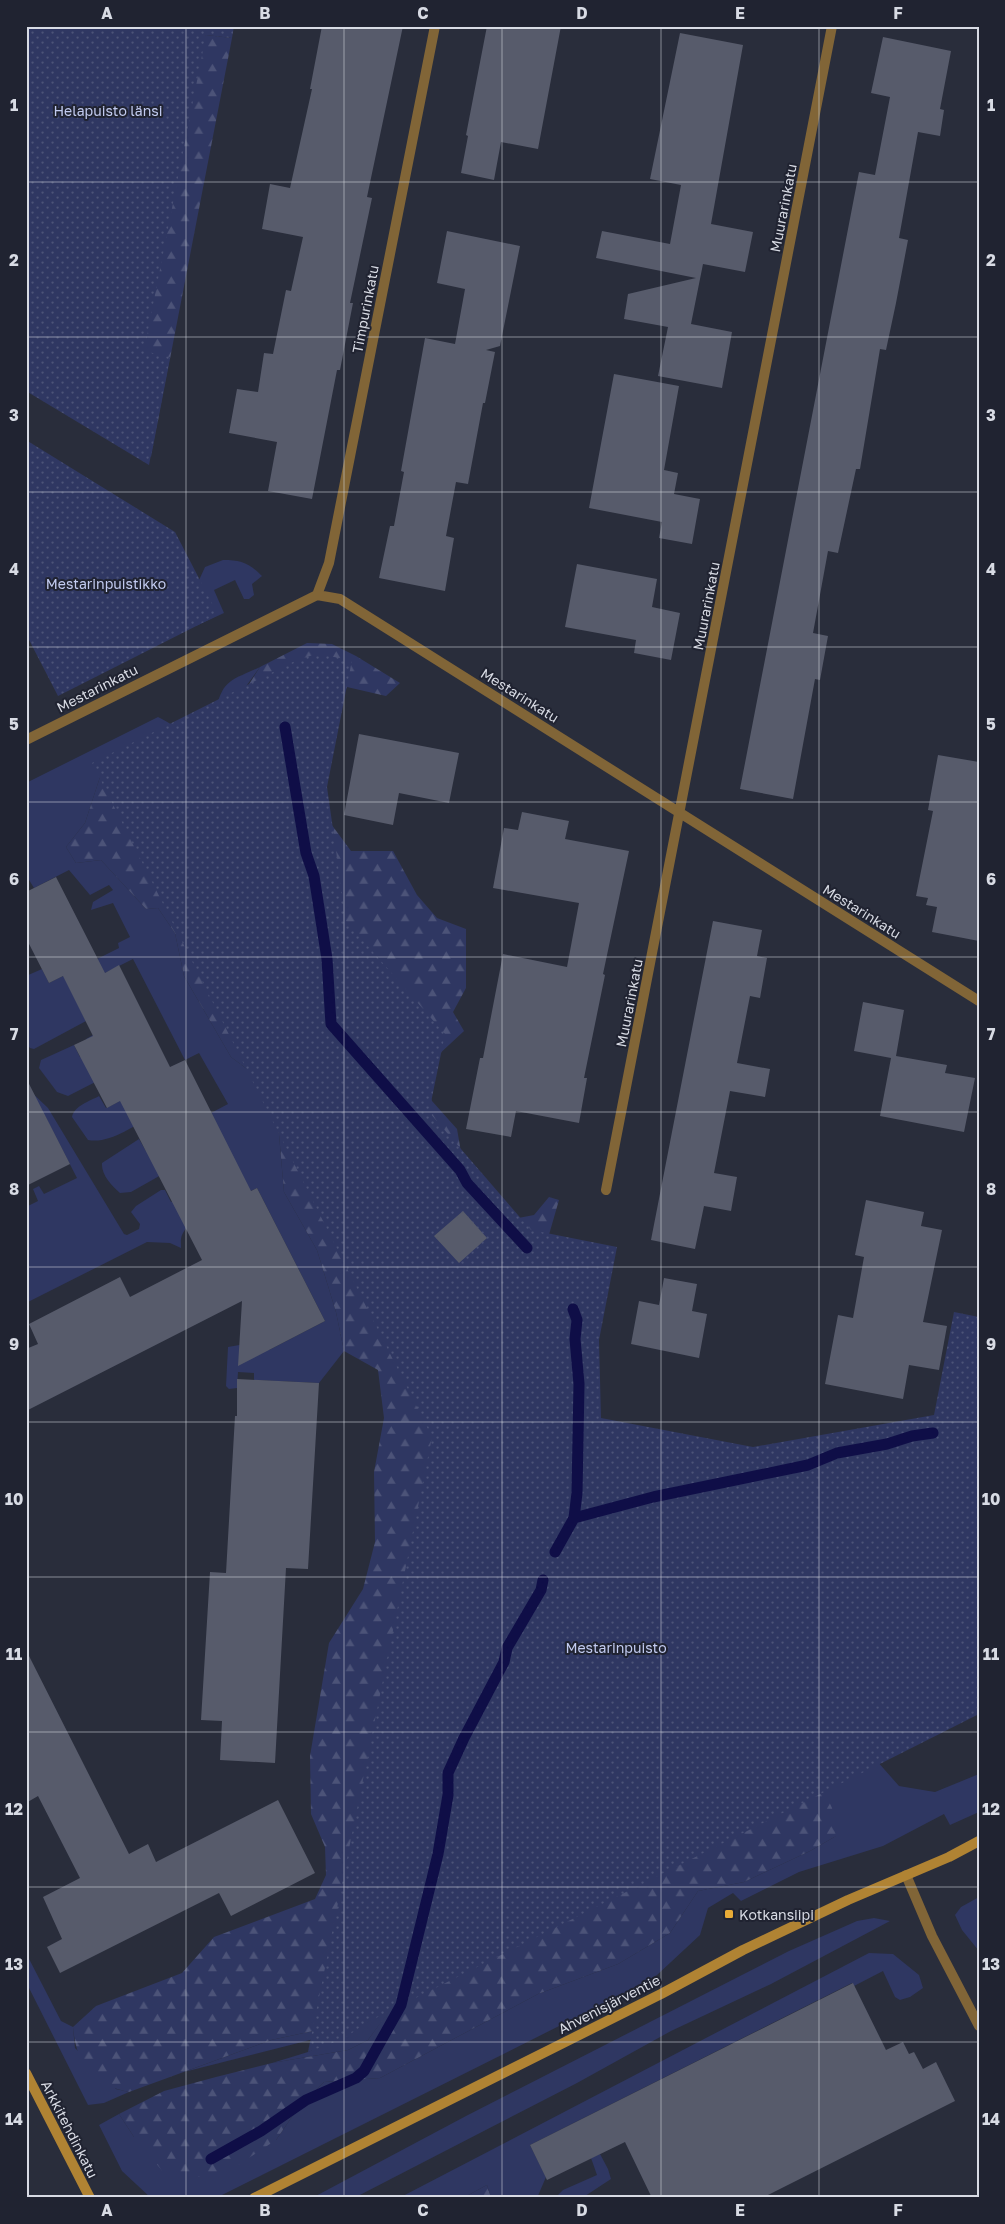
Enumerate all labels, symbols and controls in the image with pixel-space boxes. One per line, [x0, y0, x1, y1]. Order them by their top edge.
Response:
text: A [101, 3, 113, 23]
text: B [259, 3, 271, 23]
text: C [417, 3, 429, 23]
text: D [576, 3, 588, 23]
text: E [735, 3, 745, 23]
text: F [893, 3, 903, 23]
text: 1 [10, 95, 18, 115]
text: 1 [987, 95, 995, 115]
park label: Helapuisto länsi [53, 102, 163, 119]
street label: Muurarinkatu [766, 162, 800, 254]
text: 2 [9, 250, 19, 270]
text: 2 [986, 250, 996, 270]
street label: Timpurinkatu [348, 264, 382, 354]
text: 3 [9, 405, 19, 425]
text: 3 [986, 405, 996, 425]
text: 4 [9, 559, 19, 579]
text: 4 [986, 559, 996, 579]
street label: Muurarinkatu [689, 560, 723, 652]
park label: Mestarinpuistikko [46, 575, 166, 592]
street label: Mestarinkatu [54, 660, 140, 716]
street label: Mestarinkatu [478, 664, 562, 726]
text: 5 [9, 714, 19, 734]
text: 5 [986, 714, 996, 734]
text: 6 [9, 869, 19, 889]
text: 6 [986, 869, 996, 889]
street label: Mestarinkatu [820, 880, 904, 942]
street label: Muurarinkatu [612, 957, 646, 1049]
text: 7 [10, 1024, 19, 1044]
text: 7 [987, 1024, 996, 1044]
text: 8 [9, 1179, 19, 1199]
text: 8 [986, 1179, 996, 1199]
text: 9 [9, 1334, 19, 1354]
text: 9 [986, 1334, 996, 1354]
text: 10 [5, 1489, 23, 1509]
text: 10 [982, 1489, 1000, 1509]
park label: Mestarinpuisto [565, 1639, 667, 1656]
text: 11 [6, 1644, 22, 1664]
text: 11 [983, 1644, 999, 1664]
text: 12 [5, 1799, 23, 1819]
text: 12 [982, 1799, 1000, 1819]
place label: Kotkansiipi [739, 1906, 814, 1923]
marker: Kotkansiipi [723, 1908, 735, 1920]
text: 13 [5, 1954, 23, 1974]
text: 13 [982, 1954, 1000, 1974]
street label: Ahvenisjärventie [555, 1971, 663, 2037]
street label: Arkkitehdinkatu [38, 2077, 102, 2181]
text: 14 [5, 2109, 23, 2129]
text: 14 [982, 2109, 1000, 2129]
text: A [101, 2200, 113, 2220]
text: B [259, 2200, 271, 2220]
text: C [417, 2200, 429, 2220]
text: D [576, 2200, 588, 2220]
text: E [735, 2200, 745, 2220]
text: F [893, 2200, 903, 2220]

